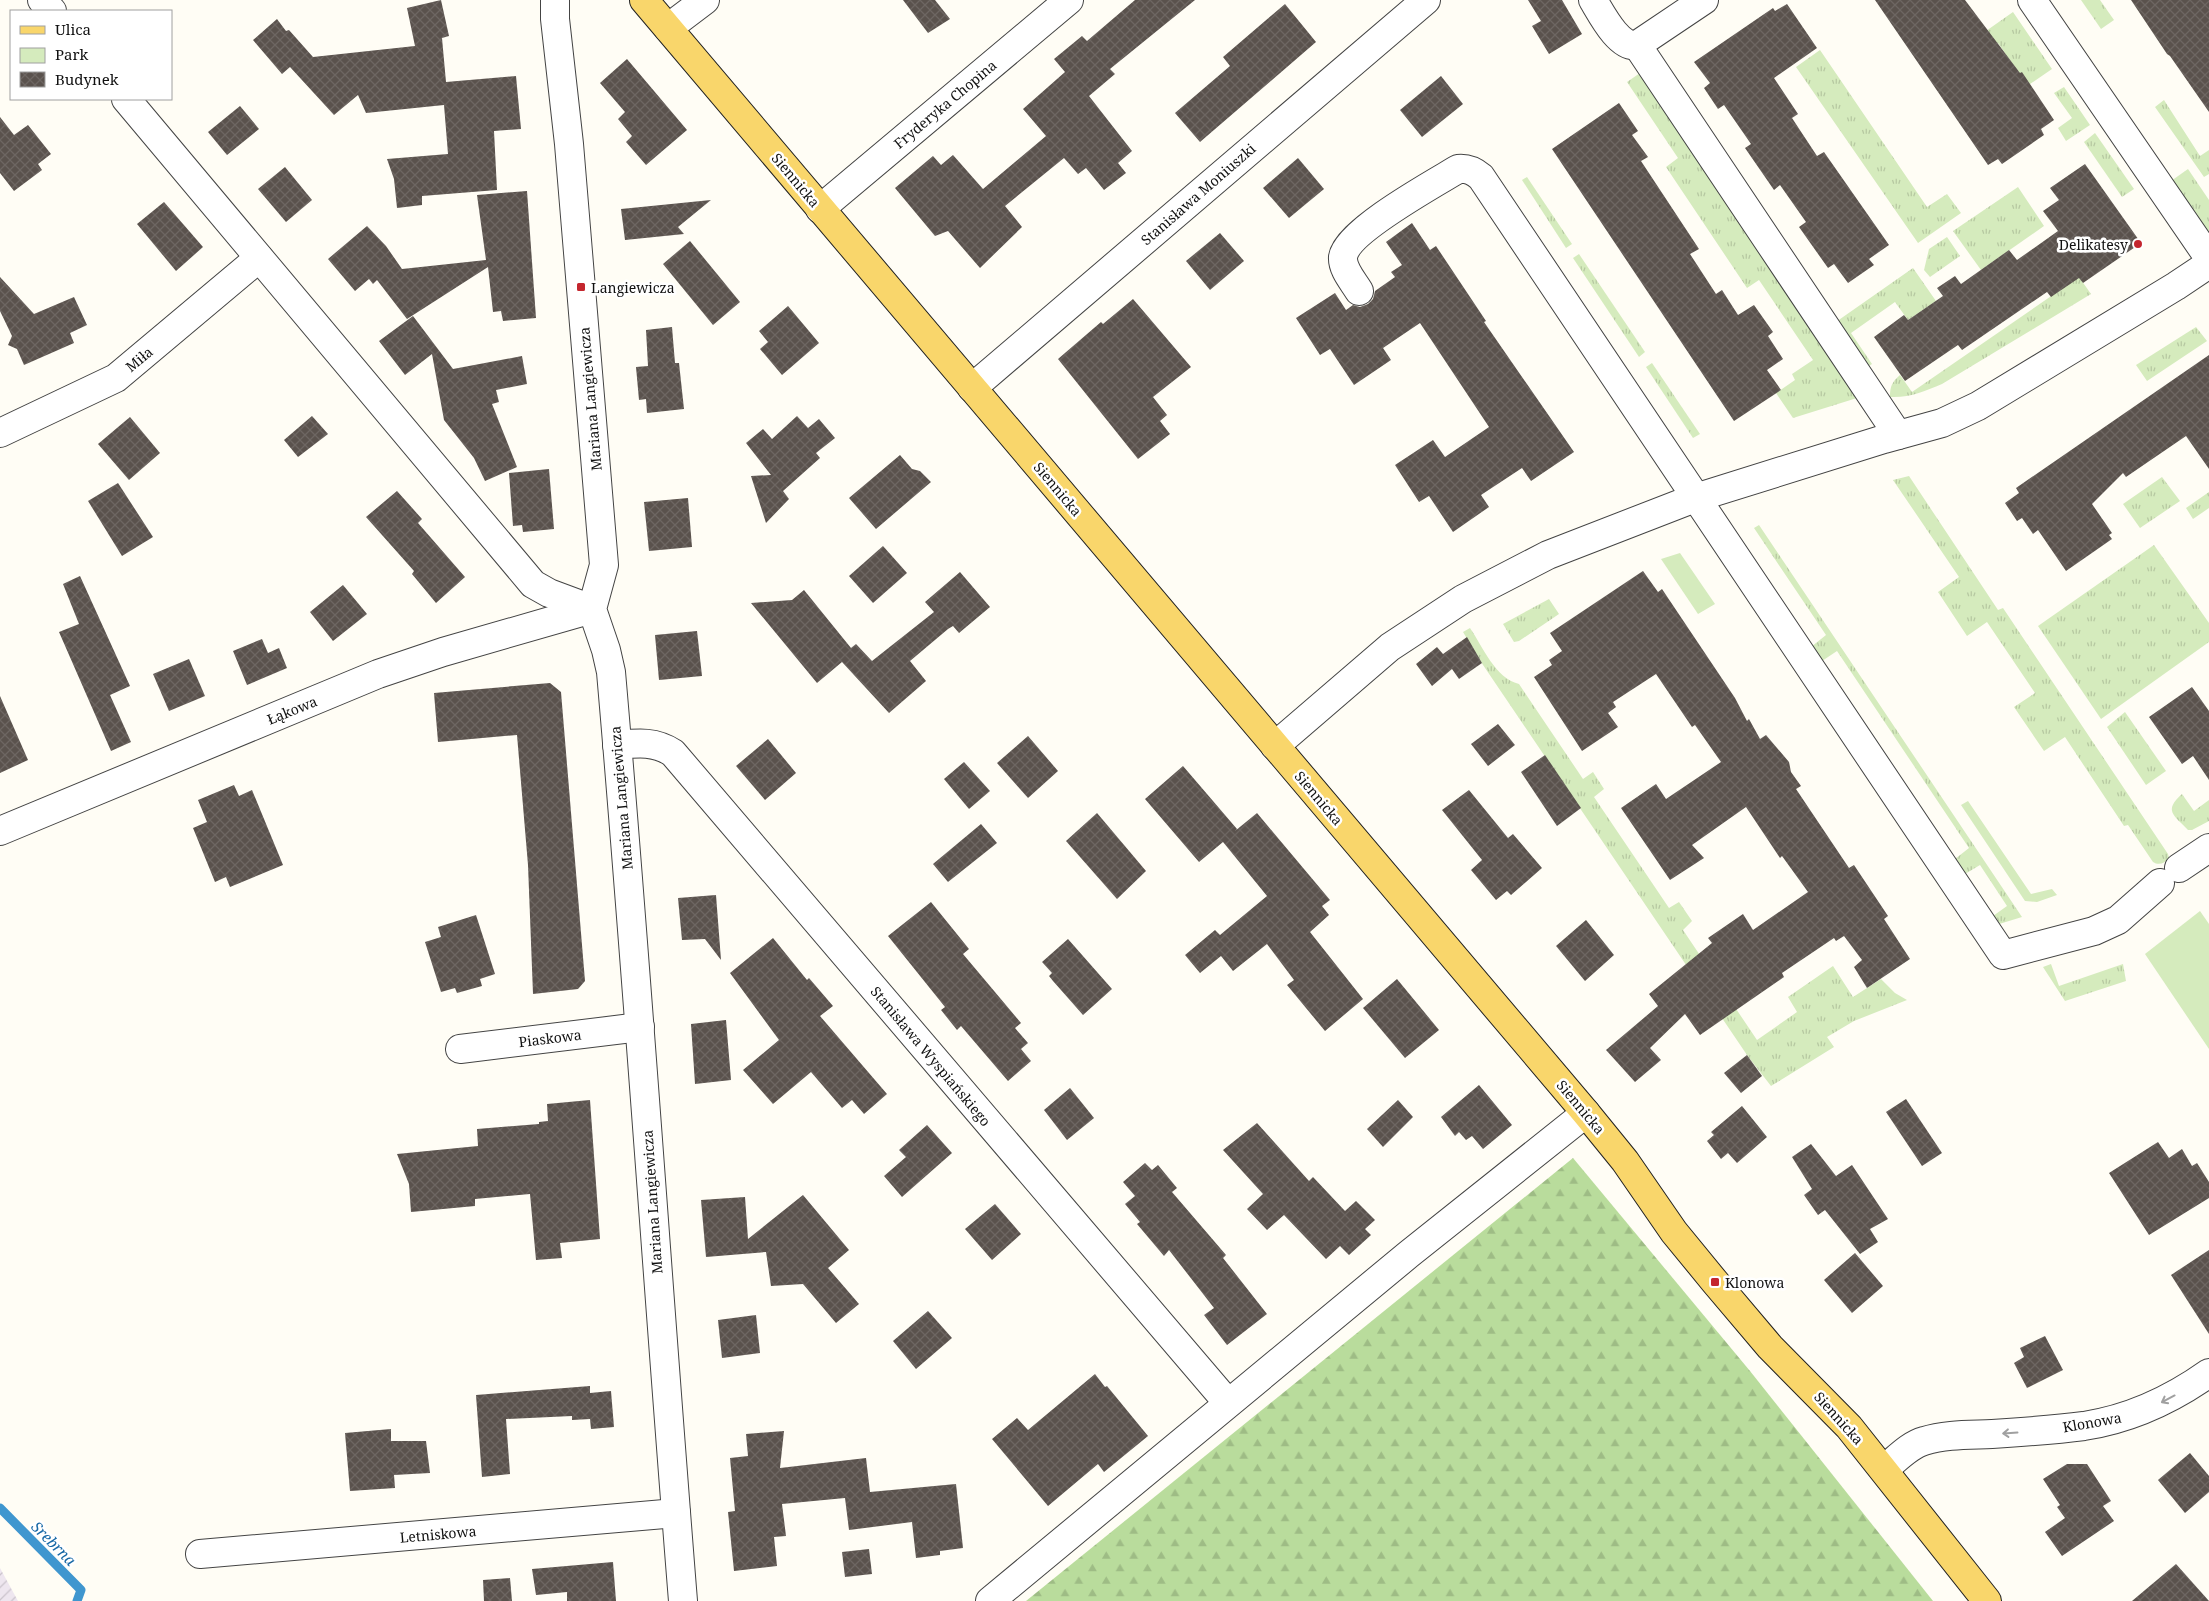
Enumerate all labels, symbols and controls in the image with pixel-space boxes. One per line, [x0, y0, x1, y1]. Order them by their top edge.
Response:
legend [10, 10, 172, 100]
text: Ulica [55, 19, 91, 39]
text: Park [55, 44, 89, 64]
street label: Fryderyka Chopina [890, 55, 1000, 153]
text: Budynek [55, 69, 119, 89]
street label: Stanisława Moniuszki [1137, 139, 1260, 249]
street label: Siennicka [768, 149, 824, 211]
place label: Delikatesy [2059, 235, 2128, 254]
marker: Delikatesy [2132, 238, 2144, 250]
place label: Langiewicza [591, 278, 675, 297]
marker: Langiewicza [575, 281, 587, 293]
street label: Mariana Langiewicza [574, 326, 606, 472]
street label: Miła [121, 342, 157, 376]
street label: Siennicka [1030, 458, 1086, 520]
street label: Łąkowa [264, 691, 320, 729]
street label: Mariana Langiewicza [605, 725, 637, 871]
street label: Siennicka [1291, 767, 1347, 829]
street label: Stanisława Wyspiańskiego [867, 982, 995, 1130]
street label: Piaskowa [518, 1025, 583, 1051]
street label: Siennicka [1553, 1076, 1609, 1138]
street label: Mariana Langiewicza [637, 1129, 667, 1275]
place label: Klonowa [1725, 1273, 1784, 1292]
marker: Klonowa [1709, 1276, 1721, 1288]
street label: Siennicka [1810, 1387, 1868, 1449]
one-way arrow [2161, 1395, 2176, 1404]
street label: Klonowa [2061, 1407, 2123, 1437]
one-way arrow [2003, 1428, 2019, 1437]
water label: Srebrna [27, 1516, 81, 1570]
street label: Letniskowa [399, 1521, 477, 1547]

